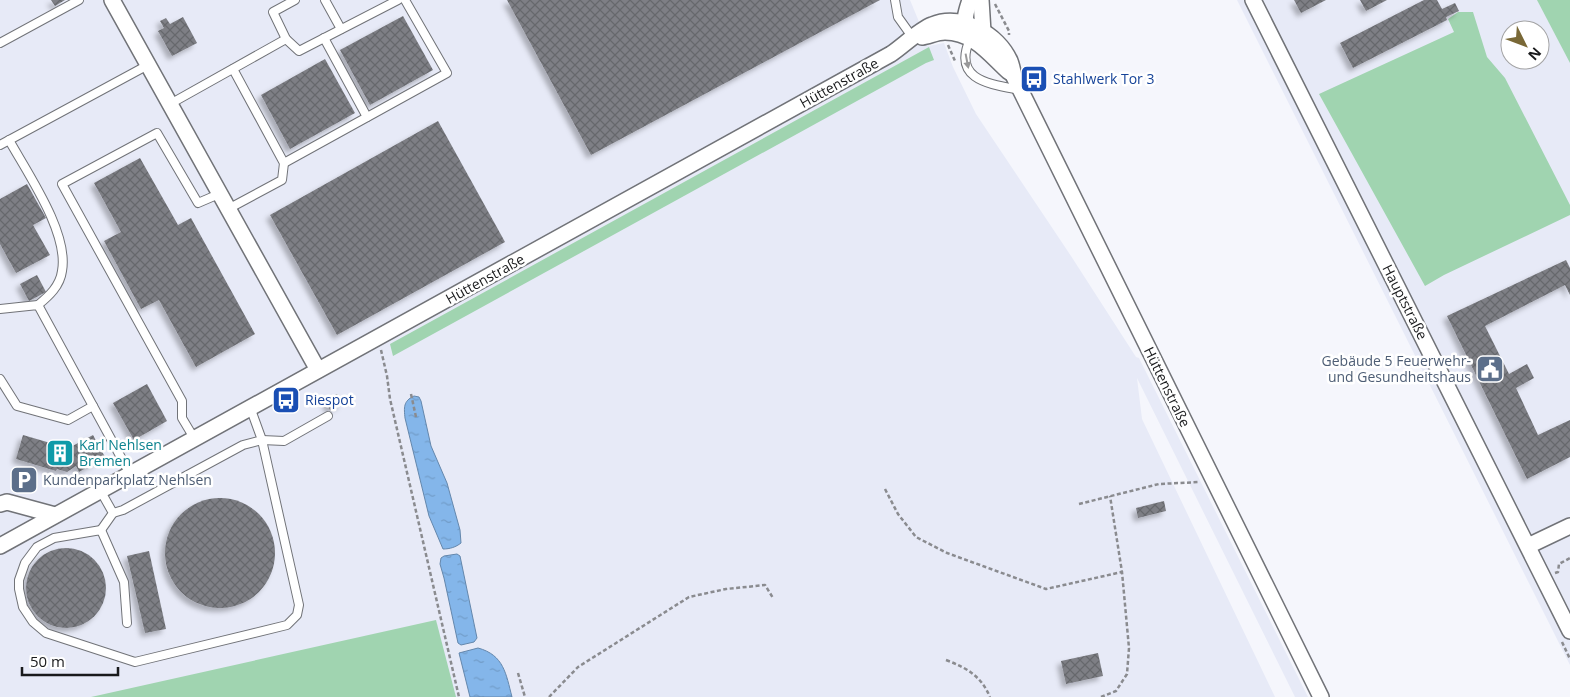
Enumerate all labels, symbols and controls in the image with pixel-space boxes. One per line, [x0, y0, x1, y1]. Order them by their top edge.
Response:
north arrow [1500, 20, 1550, 70]
text: N [1524, 43, 1546, 65]
street label: Hüttenstraße [796, 53, 882, 112]
one-way arrow [963, 53, 971, 69]
bus stop icon: Stahlwerk Tor 3 [1019, 64, 1049, 94]
place label: Stahlwerk Tor 3 [1053, 69, 1155, 88]
street label: Hüttenstraße [442, 249, 528, 308]
street label: Hauptstraße [1378, 261, 1433, 343]
street label: Hüttenstraße [1140, 343, 1195, 430]
place label: Gebäude 5 Feuerwehr- und Gesundheitshaus [1322, 351, 1471, 386]
public building icon: Gebäude 5 Feuerwehr- und Gesundheitshaus [1475, 354, 1505, 384]
bus stop icon: Riespot [271, 385, 301, 415]
place label: Riespot [305, 390, 354, 409]
place label: Karl Nehlsen Bremen [79, 435, 162, 470]
building icon: Karl Nehlsen Bremen [45, 438, 75, 468]
parking icon: Kundenparkplatz Nehlsen [9, 465, 39, 495]
place label: Kundenparkplatz Nehlsen [43, 470, 212, 489]
scale bar [22, 644, 119, 676]
text: 50 m [30, 651, 65, 671]

